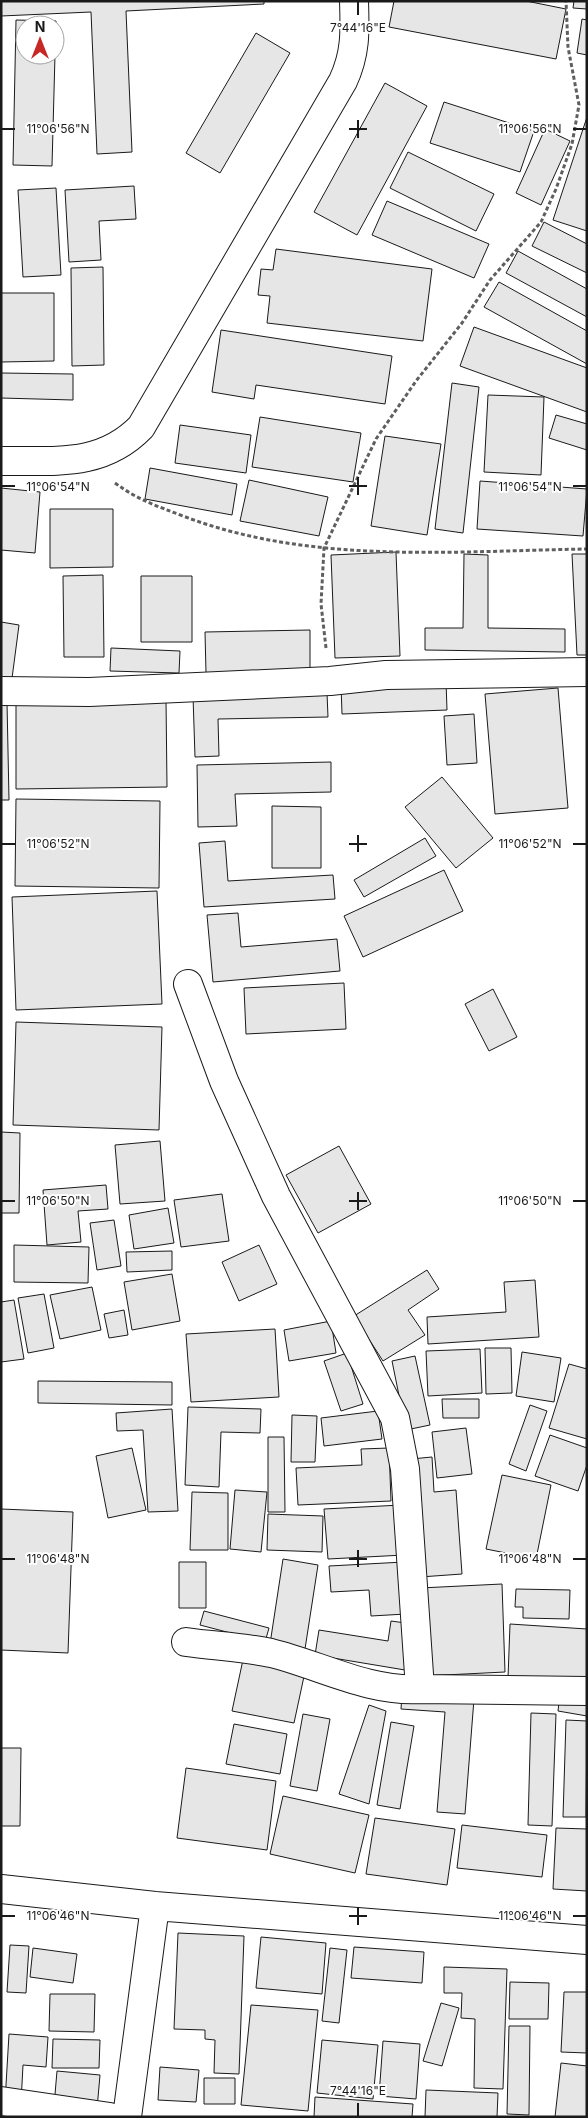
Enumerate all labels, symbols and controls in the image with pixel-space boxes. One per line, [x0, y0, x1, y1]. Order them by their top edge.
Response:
north arrow [15, 15, 65, 65]
text: N [35, 18, 45, 35]
text: 7°44'16"E [330, 20, 386, 35]
text: 11°06'56"N [26, 121, 90, 136]
text: 11°06'56"N [498, 121, 562, 136]
text: 11°06'54"N [26, 479, 90, 494]
text: 11°06'54"N [498, 479, 562, 494]
text: 11°06'52"N [26, 836, 90, 851]
text: 11°06'52"N [498, 836, 562, 851]
text: 11°06'50"N [26, 1193, 90, 1208]
text: 11°06'50"N [498, 1193, 562, 1208]
text: 11°06'48"N [27, 1551, 89, 1566]
text: 11°06'48"N [499, 1551, 561, 1566]
text: 11°06'46"N [27, 1908, 89, 1923]
text: 11°06'46"N [499, 1908, 561, 1923]
text: 7°44'16"E [330, 2083, 386, 2098]

